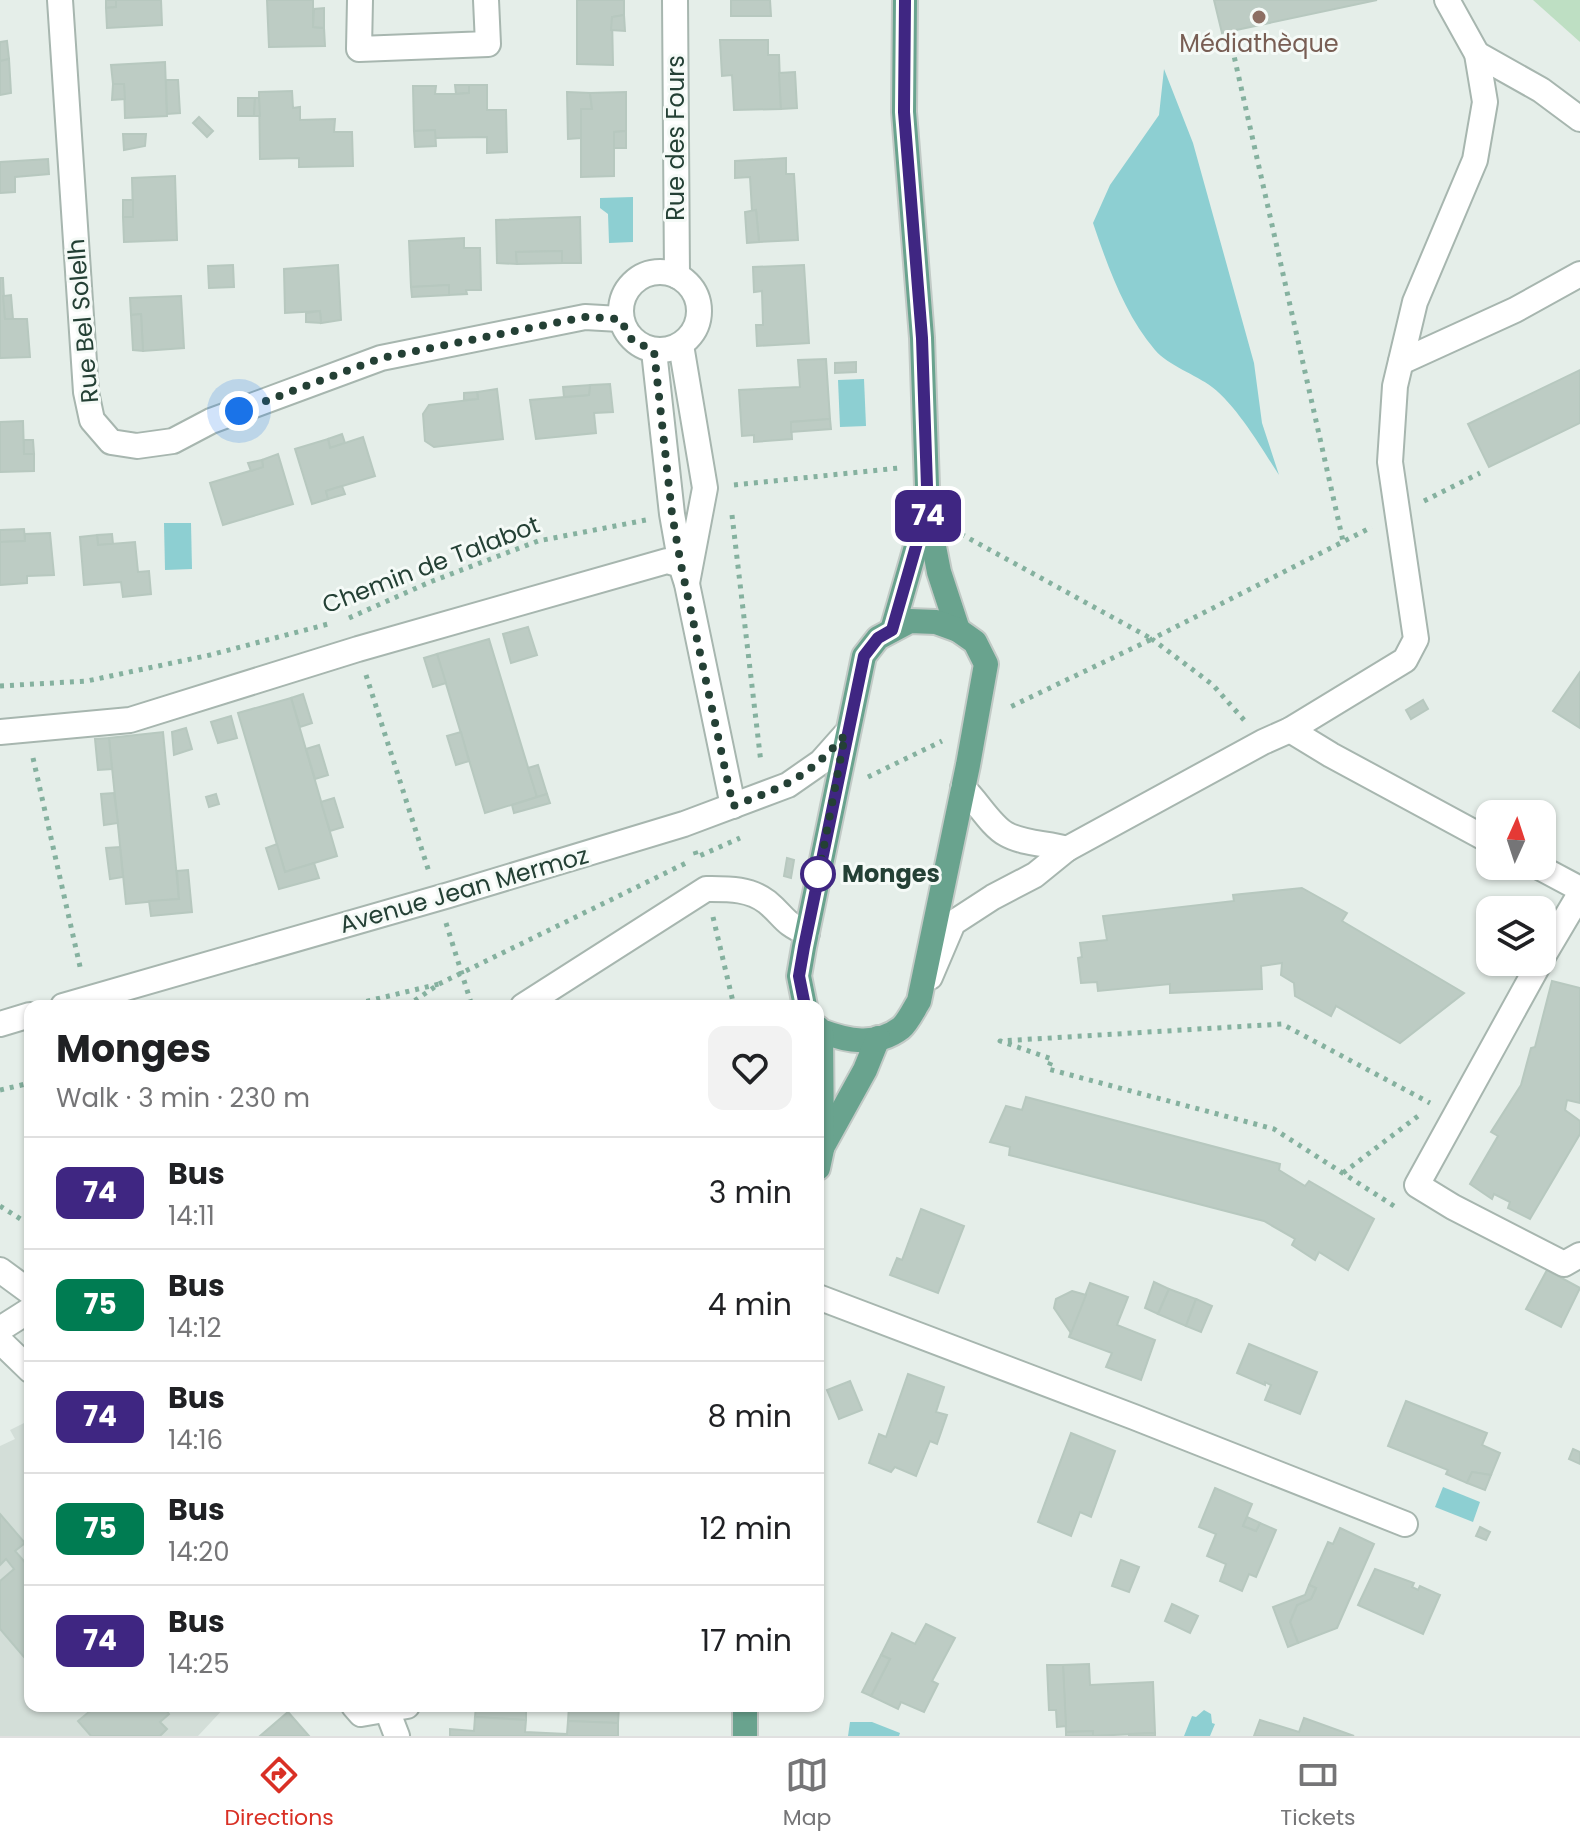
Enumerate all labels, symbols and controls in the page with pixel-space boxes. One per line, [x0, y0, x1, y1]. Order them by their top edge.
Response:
marker: Médiathèque [1250, 8, 1268, 26]
place label: Médiathèque [1179, 27, 1339, 60]
street label: Rue des Fours [659, 55, 692, 221]
street label: Rue Bel Solelh [59, 238, 106, 404]
your location [219, 391, 259, 431]
line badge: 74 [892, 490, 964, 542]
text: 74 [911, 496, 945, 535]
street label: Chemin de Talabot [317, 508, 544, 621]
north arrow [1476, 800, 1556, 880]
map controls [1476, 800, 1556, 976]
street label: Avenue Jean Mermoz [335, 838, 592, 941]
marker: Monges [801, 857, 835, 891]
place label: Monges [842, 857, 940, 890]
button: layers [1476, 896, 1556, 976]
text: Monges [56, 1022, 211, 1075]
button: heart [708, 1026, 792, 1110]
text: Walk · 3 min · 230 m [56, 1080, 310, 1116]
text: Bus [168, 1152, 225, 1195]
text: 3 min [709, 1171, 792, 1214]
text: 74 [83, 1173, 117, 1212]
text: 14:11 [168, 1198, 215, 1234]
text: Bus [168, 1264, 225, 1307]
text: 4 min [708, 1283, 792, 1326]
text: 75 [83, 1285, 117, 1324]
text: 14:12 [168, 1310, 221, 1346]
text: Bus [168, 1376, 225, 1419]
text: 8 min [708, 1395, 792, 1438]
text: 74 [83, 1397, 117, 1436]
text: 14:16 [168, 1422, 223, 1458]
text: Bus [168, 1488, 225, 1531]
text: 12 min [700, 1507, 792, 1550]
text: 75 [83, 1509, 117, 1548]
text: 14:20 [168, 1534, 230, 1570]
text: Bus [168, 1600, 225, 1643]
text: 17 min [701, 1619, 792, 1662]
text: 74 [83, 1621, 117, 1660]
text: 14:25 [168, 1646, 230, 1682]
tab: Directions [224, 1753, 334, 1834]
tab: Map [783, 1753, 831, 1834]
tab: Tickets [1280, 1753, 1355, 1834]

